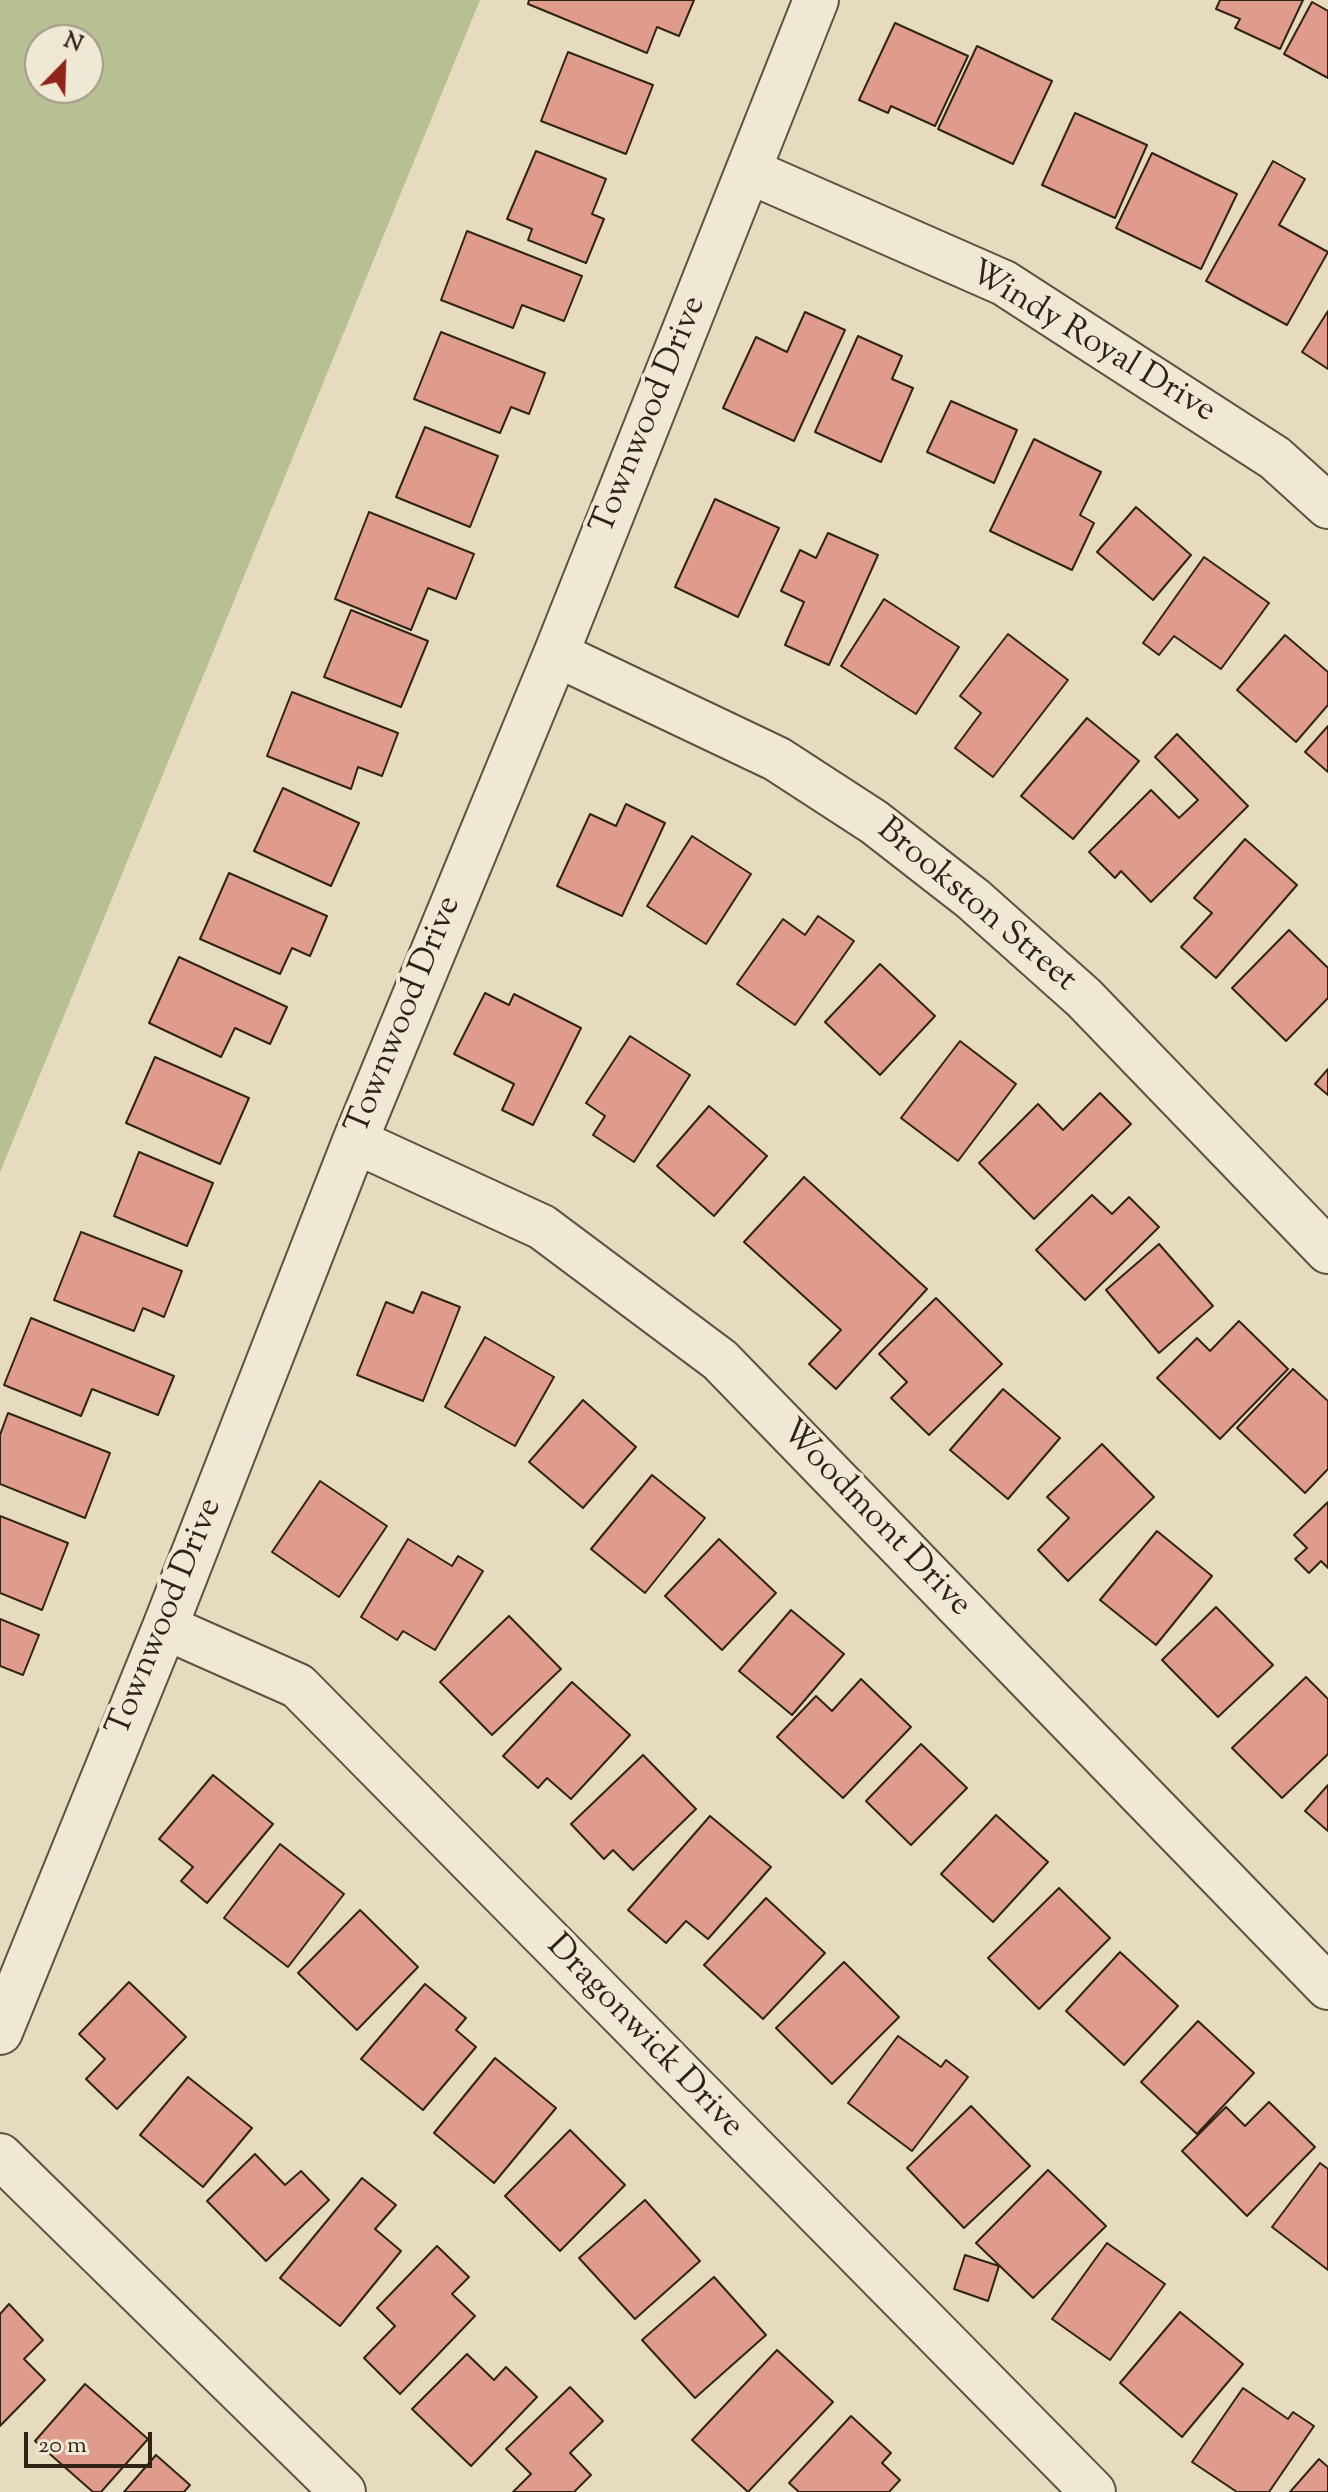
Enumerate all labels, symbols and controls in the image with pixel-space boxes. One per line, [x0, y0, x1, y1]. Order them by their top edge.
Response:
north arrow [24, 24, 104, 104]
text: N [58, 26, 87, 62]
street label: Windy Royal Drive [960, 254, 1222, 434]
street label: Townwood Drive [585, 291, 717, 541]
street label: Brookston Street [867, 812, 1083, 1002]
street label: Townwood Drive [340, 891, 472, 1141]
street label: Woodmont Drive [770, 1413, 978, 1627]
street label: Townwood Drive [101, 1493, 233, 1743]
street label: Dragonwick Drive [536, 1928, 750, 2148]
scale bar [28, 2416, 156, 2466]
text: 20 m [38, 2429, 87, 2463]

